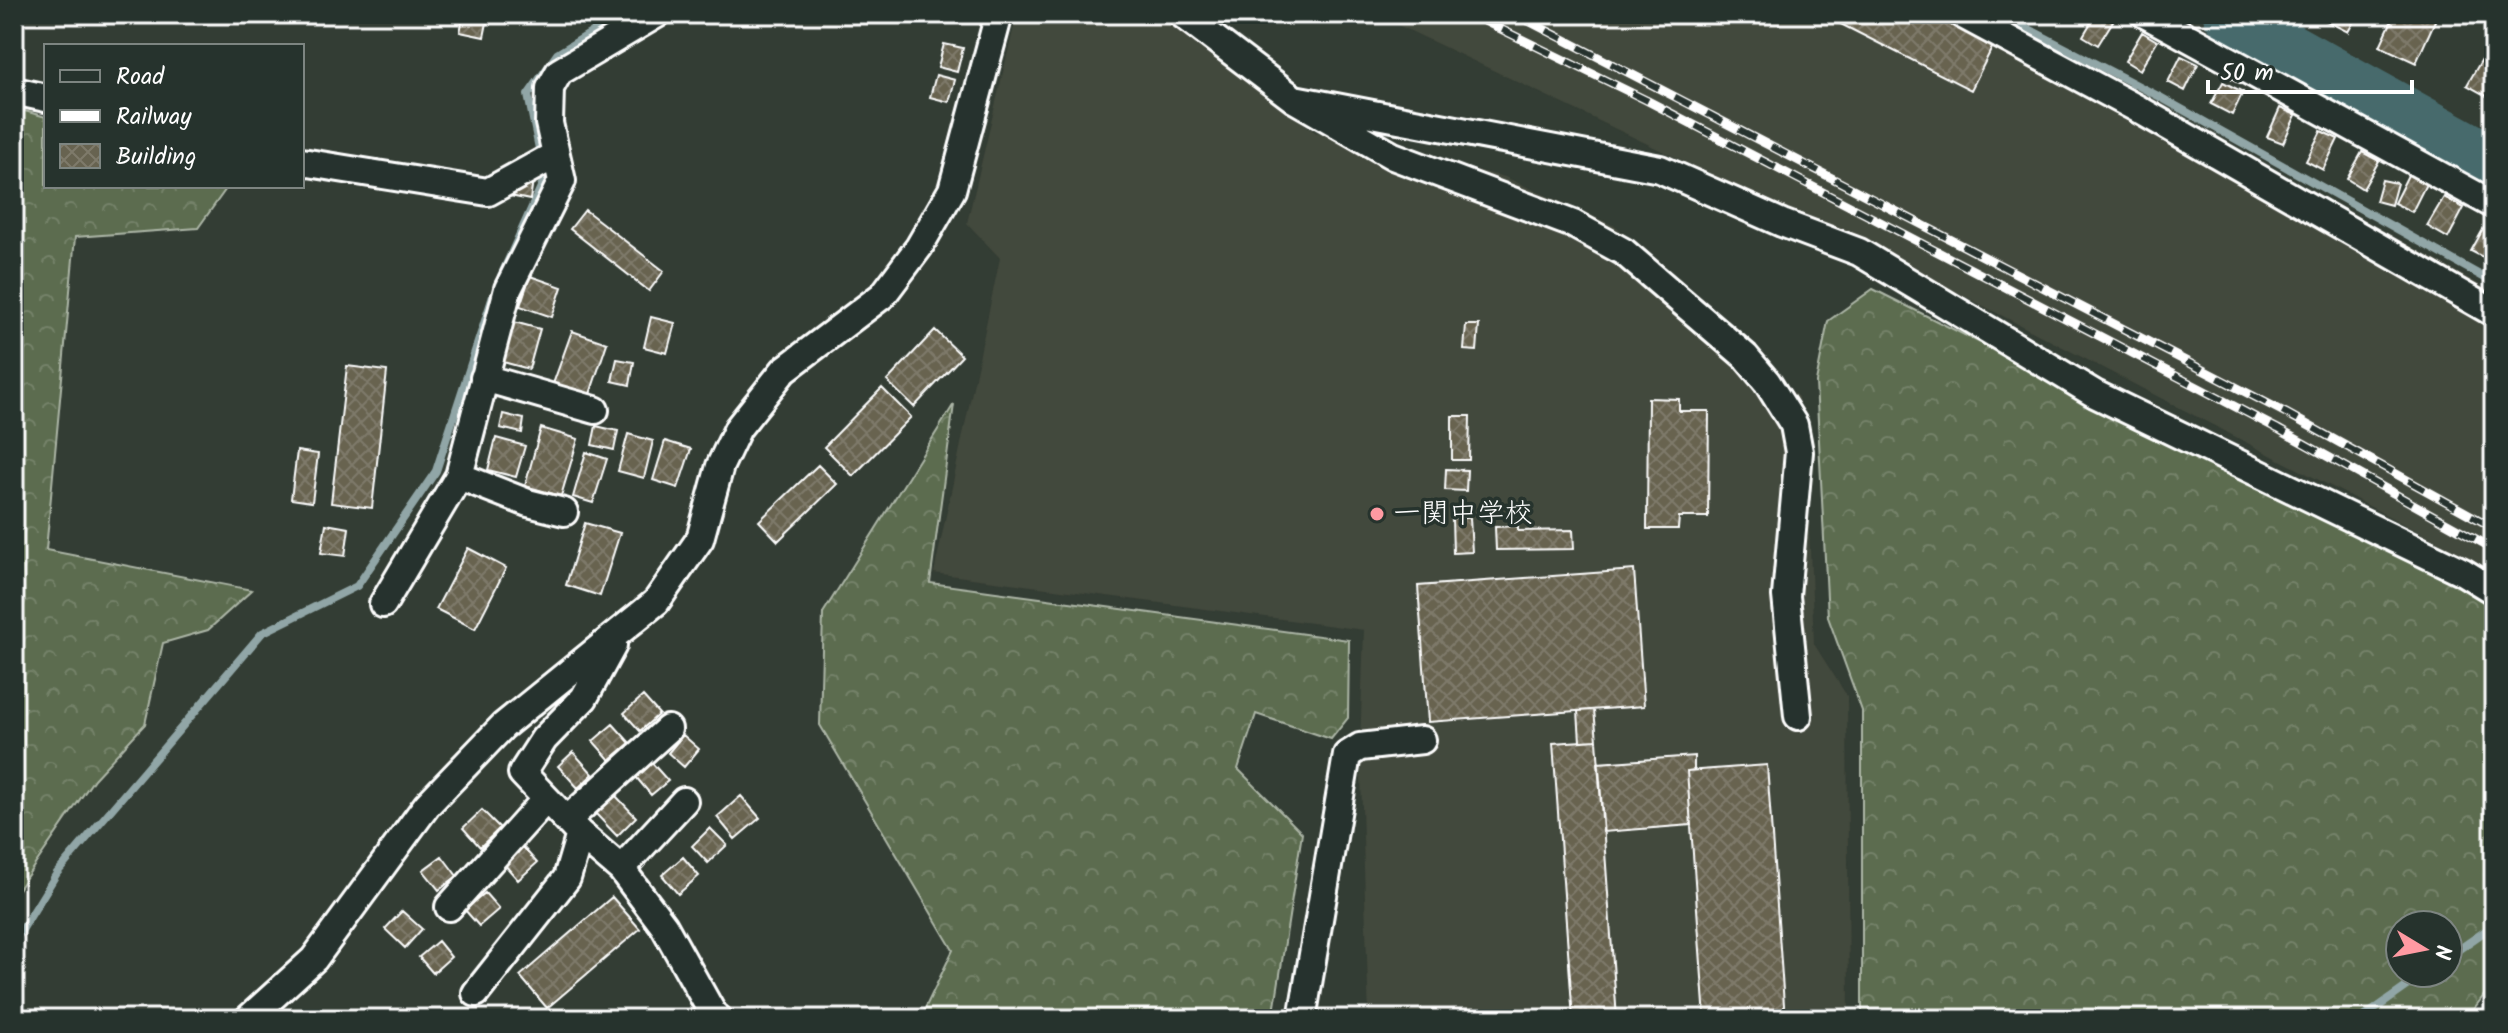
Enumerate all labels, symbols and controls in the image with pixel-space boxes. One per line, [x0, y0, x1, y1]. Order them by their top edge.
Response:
legend [44, 44, 304, 188]
scale bar [2208, 44, 2412, 94]
text: 50 m [2220, 54, 2274, 93]
text: Road [116, 58, 165, 97]
text: Railway [116, 98, 192, 137]
text: Building [116, 138, 196, 177]
place label: 一関中学校 [1393, 492, 1533, 537]
marker: 一関中学校 [1368, 505, 1386, 523]
north arrow [2384, 909, 2464, 989]
text: N [2423, 942, 2460, 962]

